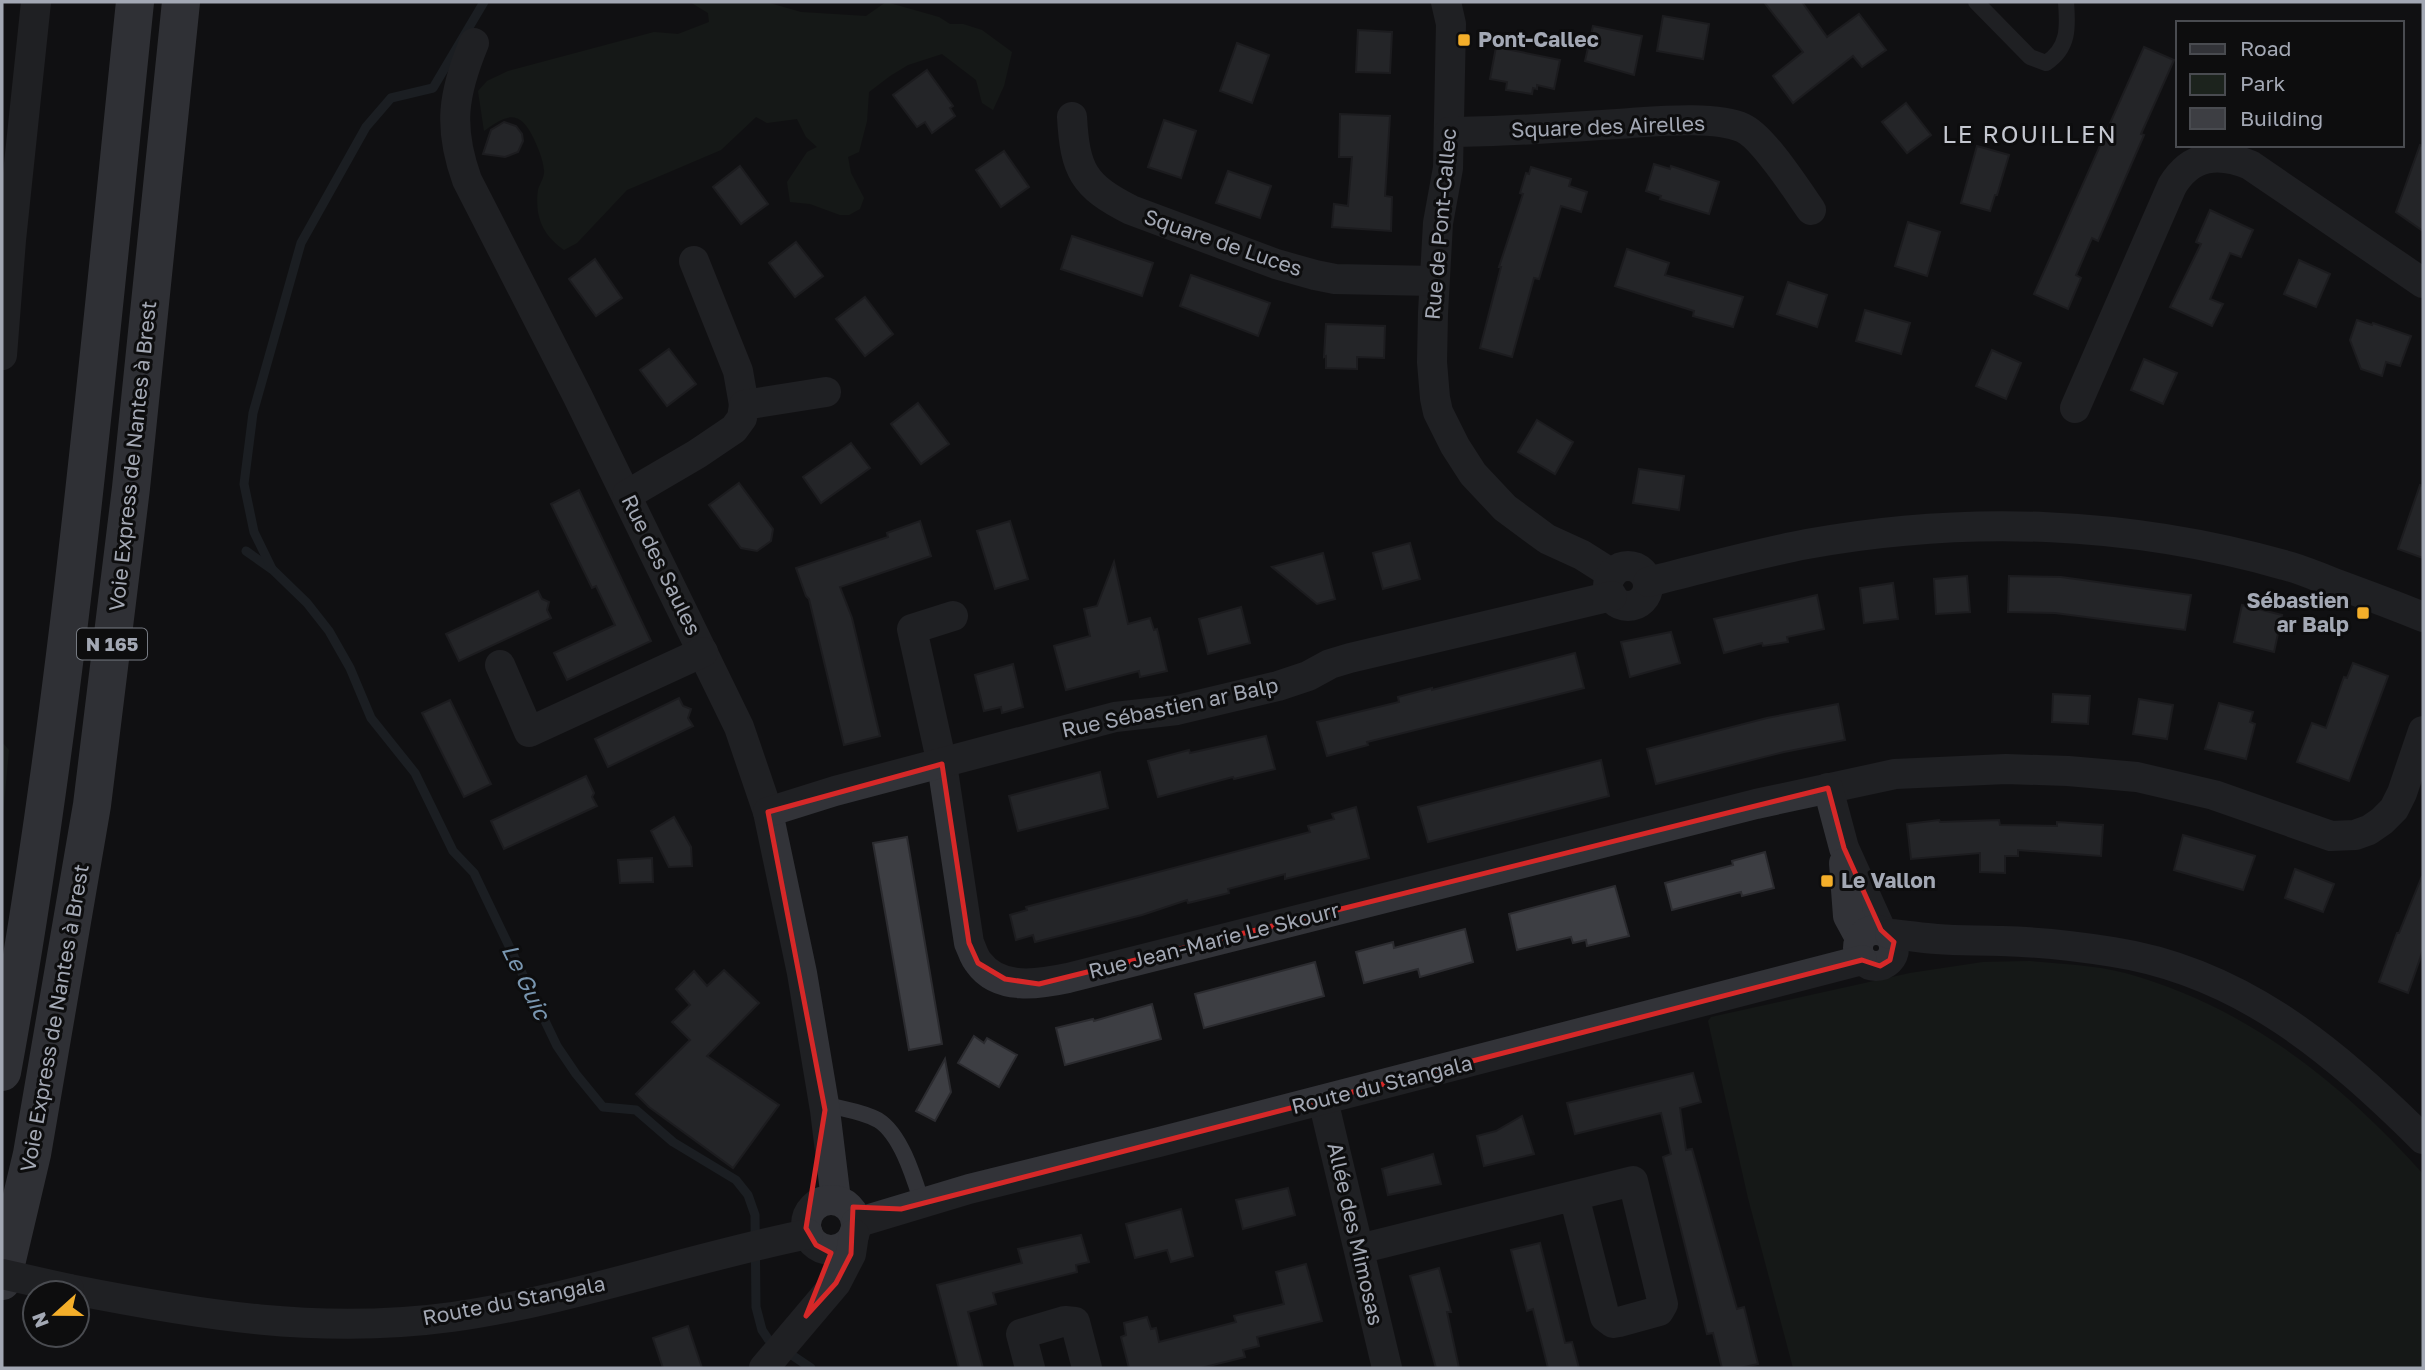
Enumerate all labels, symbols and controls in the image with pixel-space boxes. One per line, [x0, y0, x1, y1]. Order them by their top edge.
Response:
legend [2176, 21, 2404, 147]
place label: Pont-Callec [1478, 26, 1599, 52]
marker: Pont-Callec [1456, 32, 1472, 48]
text: Road [2240, 35, 2291, 61]
text: Park [2240, 70, 2286, 96]
text: Building [2240, 105, 2323, 131]
street label: Square des Airelles [1510, 110, 1705, 142]
district label: LE ROUILLEN [1942, 119, 2118, 148]
street label: Rue de Pont-Callec [1419, 127, 1461, 321]
street label: Square de Luces [1141, 203, 1306, 281]
street label: Voie Express de Nantes à Brest [103, 299, 161, 612]
street label: Rue des Saules [617, 490, 707, 639]
place label: Sébastien ar Balp [2247, 587, 2349, 637]
marker: Sébastien ar Balp [2355, 605, 2371, 621]
road number: N 165 [77, 628, 147, 660]
street label: Rue Sébastien ar Balp [1059, 671, 1280, 743]
street label: Voie Express de Nantes à Brest [14, 862, 94, 1174]
place label: Le Vallon [1841, 867, 1936, 893]
marker: Le Vallon [1819, 873, 1835, 889]
street label: Rue Jean-Marie Le Skourr [1086, 896, 1342, 984]
water label: Le Guic [497, 939, 558, 1025]
street label: Route du Stangala [1289, 1049, 1475, 1119]
street label: Allée des Mimosas [1322, 1140, 1390, 1328]
street label: Route du Stangala [420, 1270, 607, 1330]
north arrow [21, 1279, 91, 1349]
text: N [26, 1309, 53, 1331]

